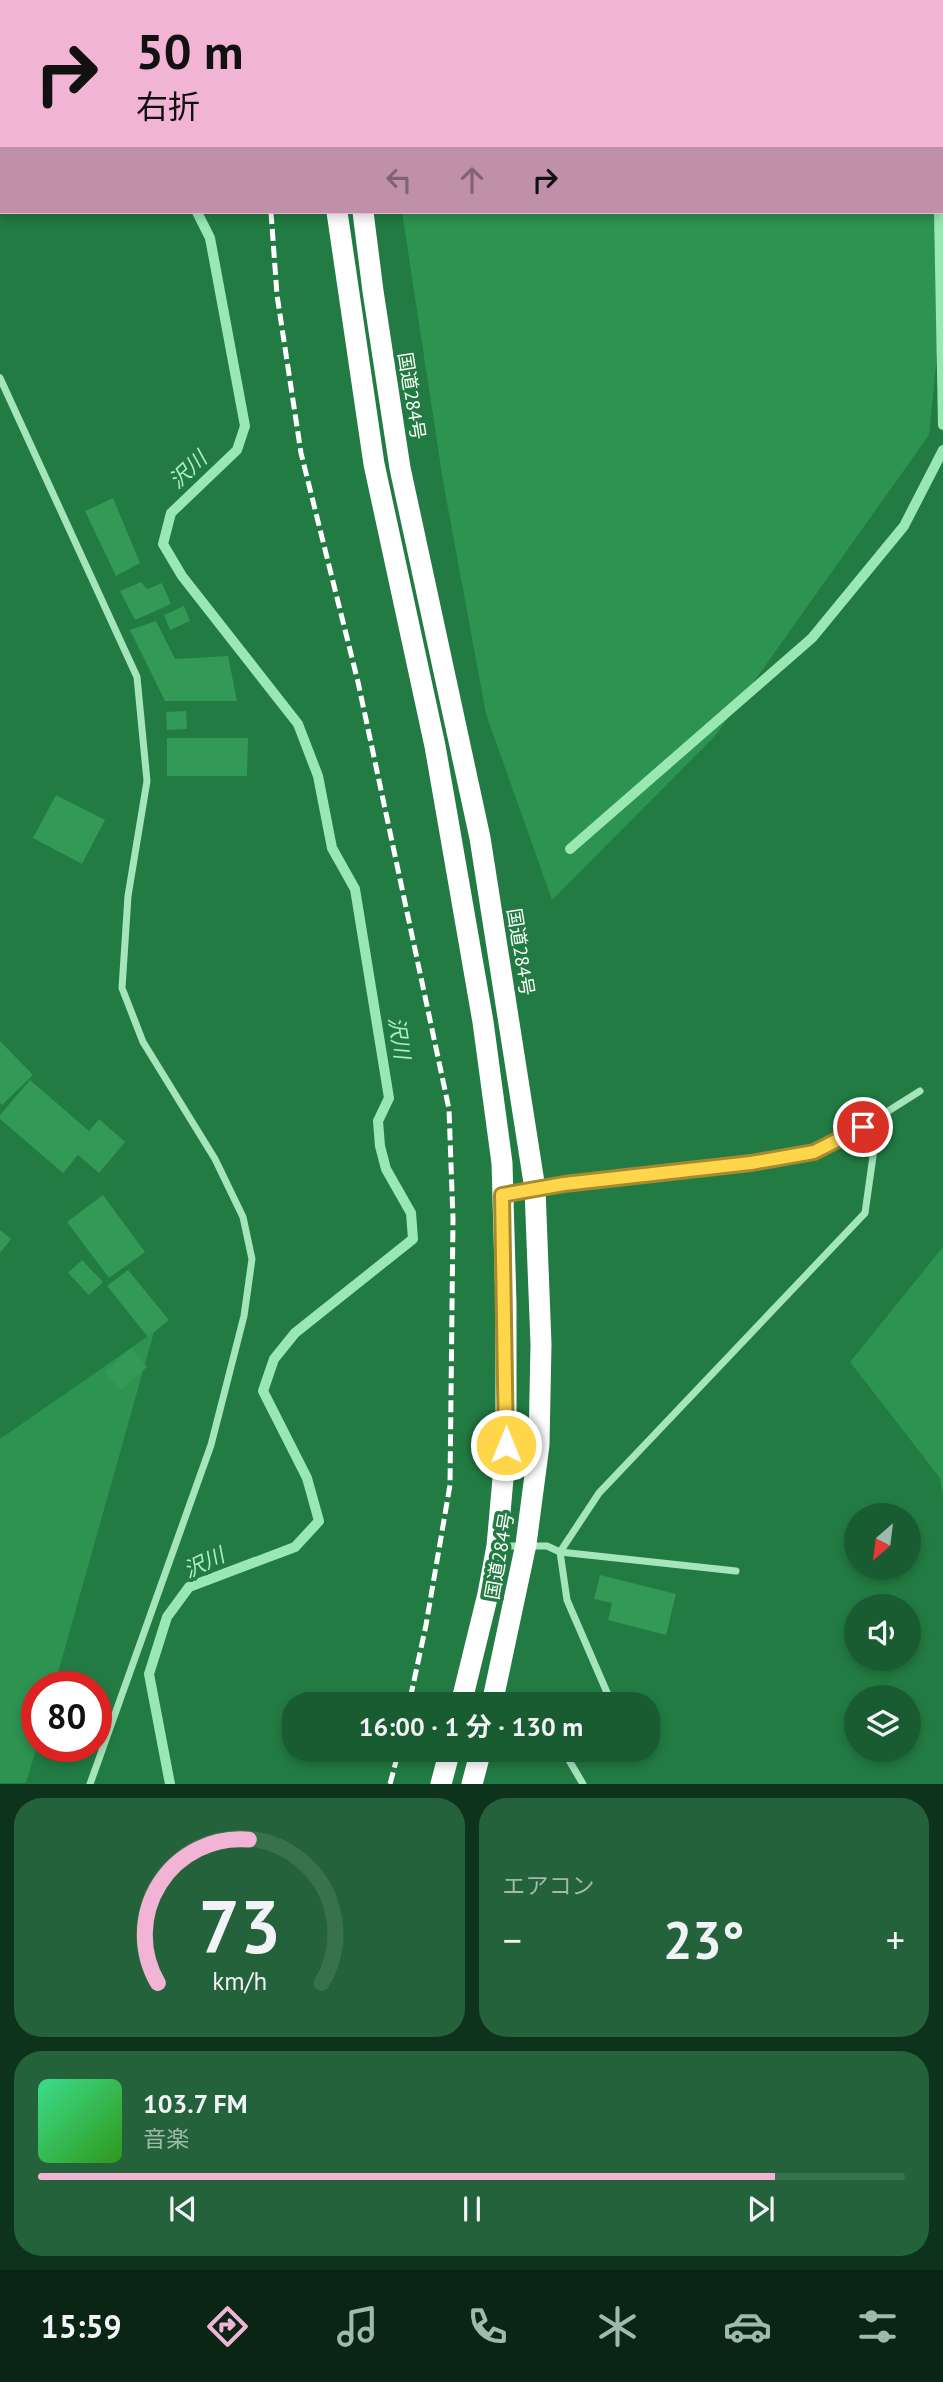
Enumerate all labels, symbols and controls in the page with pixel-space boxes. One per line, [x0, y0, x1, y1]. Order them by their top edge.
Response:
text: 50 m [136, 19, 243, 83]
icon: right [21, 28, 112, 119]
text: 右折 [136, 85, 200, 127]
icon: left [380, 161, 418, 199]
icon: ahead [453, 161, 491, 199]
icon: right [526, 161, 564, 199]
street label: 国道284号 [393, 351, 431, 441]
water label: 沢川 [163, 444, 214, 494]
street label: 国道284号 [502, 907, 540, 997]
water label: 沢川 [383, 1015, 416, 1063]
pin [833, 1097, 893, 1157]
icon: arrive [844, 1108, 882, 1146]
position arrow [469, 1408, 543, 1482]
north arrow [844, 1503, 920, 1580]
map controls [844, 1503, 921, 1762]
street label: 国道284号 [480, 1511, 518, 1601]
water label: 沢川 [179, 1541, 230, 1584]
button: sound [844, 1594, 921, 1671]
speed limit sign: 80 [21, 1671, 112, 1762]
button: layers [844, 1685, 921, 1762]
text: 16:00 · 1 分 · 130 m [359, 1710, 583, 1743]
text: エアコン [503, 1871, 595, 1900]
text: 73 [198, 1880, 281, 1974]
text: 23° [663, 1906, 745, 1973]
text: − [503, 1915, 522, 1964]
text: + [886, 1915, 905, 1964]
text: km/h [212, 1965, 267, 1997]
text: 103.7 FM [143, 2087, 248, 2120]
text: 音楽 [143, 2124, 189, 2153]
icon: previous [164, 2190, 202, 2228]
icon: pause [453, 2190, 491, 2228]
icon: next [742, 2190, 780, 2228]
icon: directions [203, 2302, 252, 2351]
icon: music [333, 2302, 382, 2351]
icon: phone [463, 2302, 512, 2351]
icon: climate [593, 2302, 642, 2351]
icon: car [723, 2302, 772, 2351]
icon: filters [853, 2302, 902, 2351]
text: 15:59 [41, 2305, 122, 2347]

